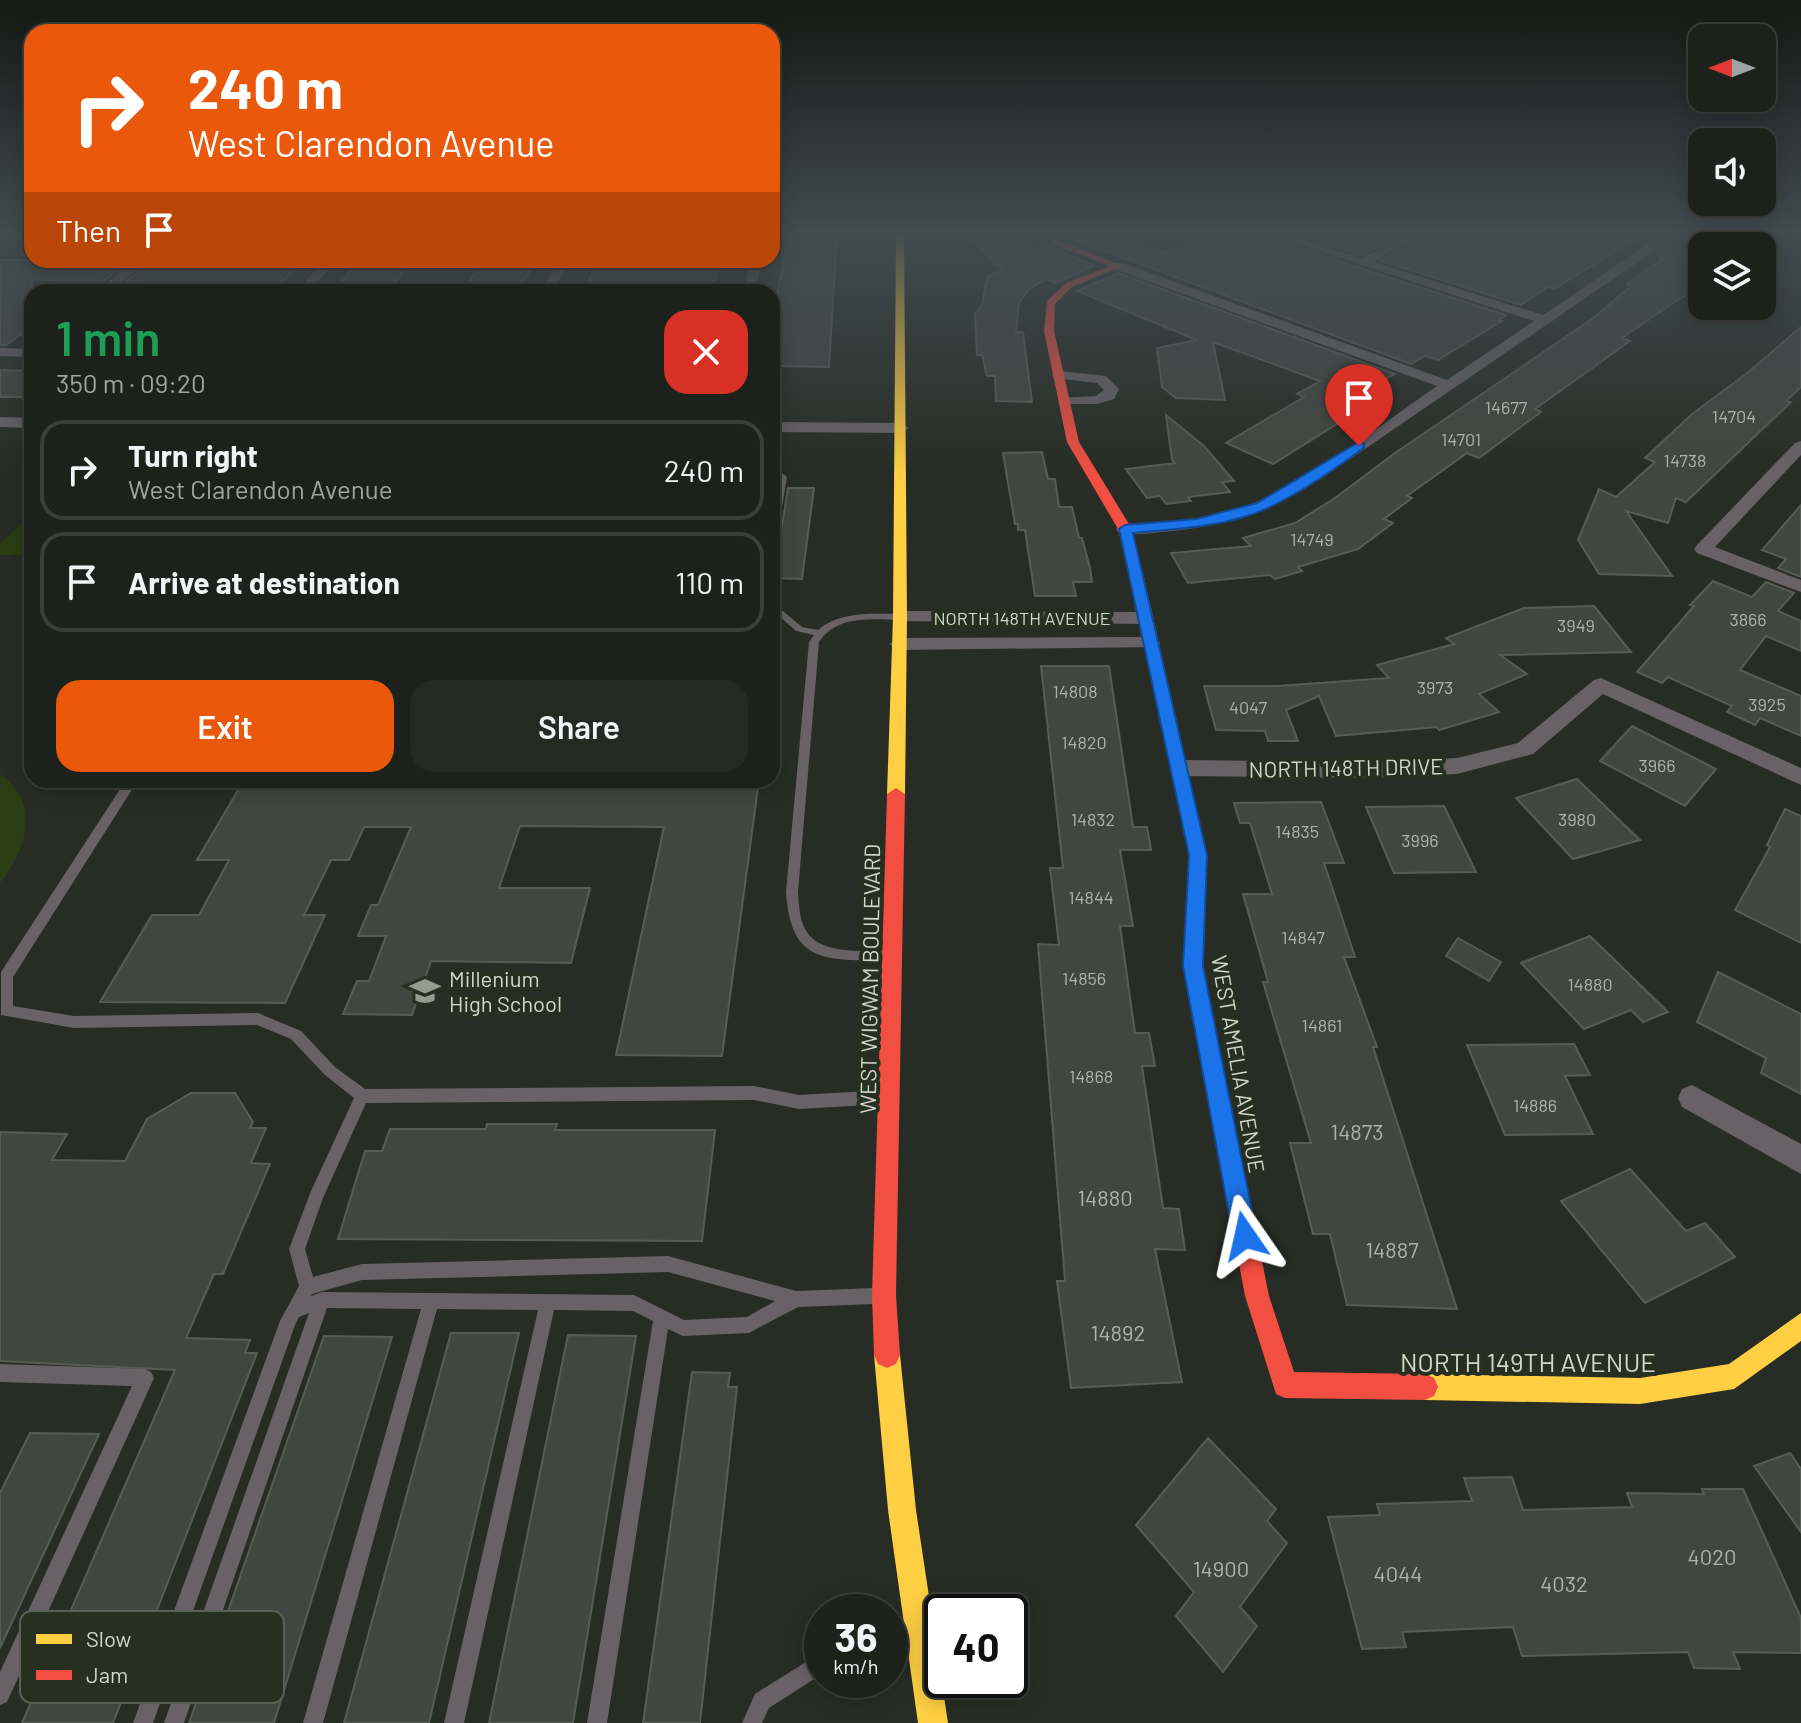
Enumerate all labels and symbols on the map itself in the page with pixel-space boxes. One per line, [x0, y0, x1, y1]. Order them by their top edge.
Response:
north arrow [1688, 24, 1776, 112]
pin [1325, 364, 1393, 446]
house number: 14677 [1485, 396, 1528, 418]
house number: 14704 [1712, 405, 1756, 427]
house number: 14701 [1441, 428, 1481, 450]
house number: 14738 [1664, 449, 1706, 471]
house number: 14749 [1290, 528, 1334, 550]
street label: NORTH 148TH AVENUE [933, 607, 1111, 629]
house number: 3866 [1729, 608, 1767, 630]
house number: 3949 [1557, 614, 1595, 636]
house number: 3973 [1417, 676, 1453, 698]
house number: 14808 [1052, 680, 1098, 702]
house number: 3925 [1748, 693, 1786, 715]
house number: 4047 [1229, 696, 1267, 718]
house number: 14820 [1061, 731, 1107, 753]
street label: NORTH 148TH DRIVE [1248, 752, 1444, 782]
house number: 3966 [1638, 754, 1676, 776]
house number: 14832 [1071, 808, 1115, 830]
house number: 3980 [1558, 808, 1596, 830]
house number: 14835 [1275, 820, 1319, 842]
house number: 3996 [1401, 829, 1439, 851]
street label: WEST WIGWAM BOULEVARD [854, 844, 884, 1114]
house number: 14844 [1068, 886, 1114, 908]
house number: 14847 [1281, 926, 1325, 948]
street label: WEST AMELIA AVENUE [1207, 953, 1271, 1175]
place label: Millenium High School [449, 965, 562, 1016]
house number: 14856 [1062, 967, 1106, 989]
house number: 14880 [1567, 973, 1613, 995]
school or university icon: Millenium High School [408, 974, 442, 1008]
house number: 14861 [1302, 1014, 1342, 1036]
house number: 14868 [1069, 1065, 1113, 1087]
house number: 14886 [1513, 1094, 1557, 1116]
house number: 14873 [1330, 1118, 1384, 1144]
house number: 14880 [1077, 1184, 1133, 1210]
position arrow [1203, 1194, 1287, 1278]
house number: 14887 [1365, 1236, 1419, 1262]
house number: 14892 [1091, 1319, 1145, 1345]
street label: NORTH 149TH AVENUE [1400, 1346, 1656, 1377]
house number: 4020 [1688, 1543, 1736, 1569]
house number: 14900 [1193, 1555, 1249, 1581]
house number: 4044 [1374, 1560, 1422, 1586]
house number: 4032 [1540, 1570, 1588, 1596]
speed limit sign: 40 [924, 1594, 1028, 1698]
legend [20, 1611, 284, 1703]
text: Slow [86, 1625, 131, 1651]
text: Jam [86, 1661, 128, 1687]

